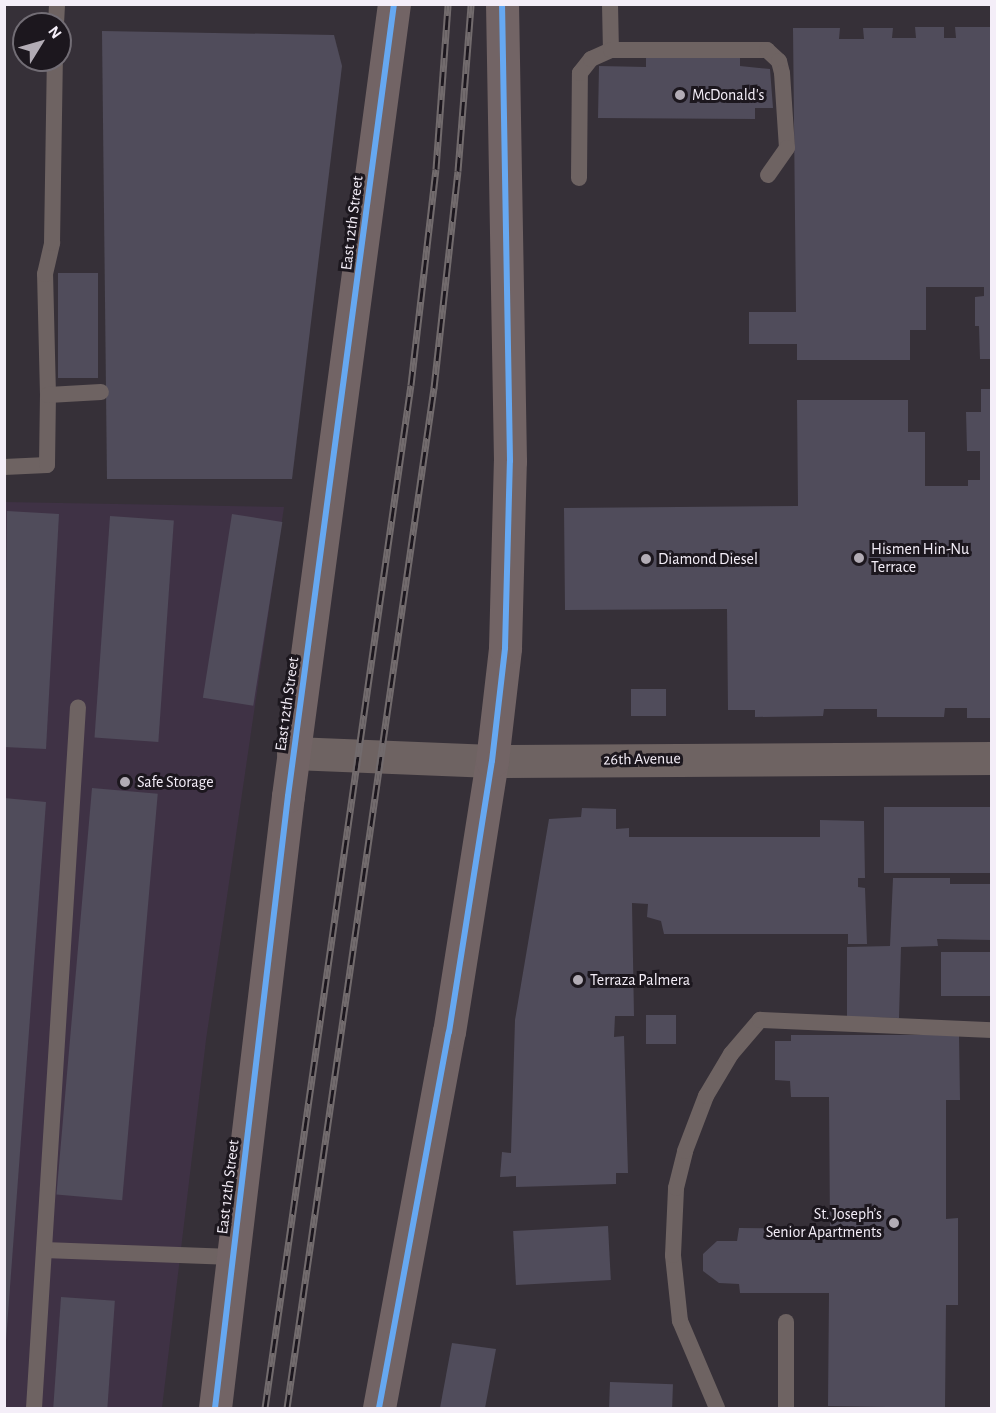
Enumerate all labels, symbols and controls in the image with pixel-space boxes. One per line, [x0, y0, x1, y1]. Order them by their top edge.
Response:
north arrow [12, 12, 72, 72]
text: N [45, 23, 65, 42]
place label: McDonald's [692, 85, 764, 105]
marker: McDonald's [673, 88, 687, 102]
street label: East 12th Street [337, 175, 367, 271]
place label: Hismen Hin-Nu Terrace [871, 539, 969, 577]
place label: Diamond Diesel [658, 549, 758, 569]
marker: Hismen Hin-Nu Terrace [852, 551, 866, 565]
marker: Diamond Diesel [639, 552, 653, 566]
street label: East 12th Street [271, 656, 303, 752]
street label: 26th Avenue [603, 749, 681, 769]
place label: Safe Storage [137, 772, 214, 792]
marker: Safe Storage [118, 775, 132, 789]
place label: Terraza Palmera [590, 970, 690, 990]
marker: Terraza Palmera [571, 973, 585, 987]
street label: East 12th Street [213, 1139, 243, 1235]
place label: St. Joseph’s Senior Apartments [766, 1204, 882, 1242]
marker: St. Joseph’s Senior Apartments [887, 1216, 901, 1230]

